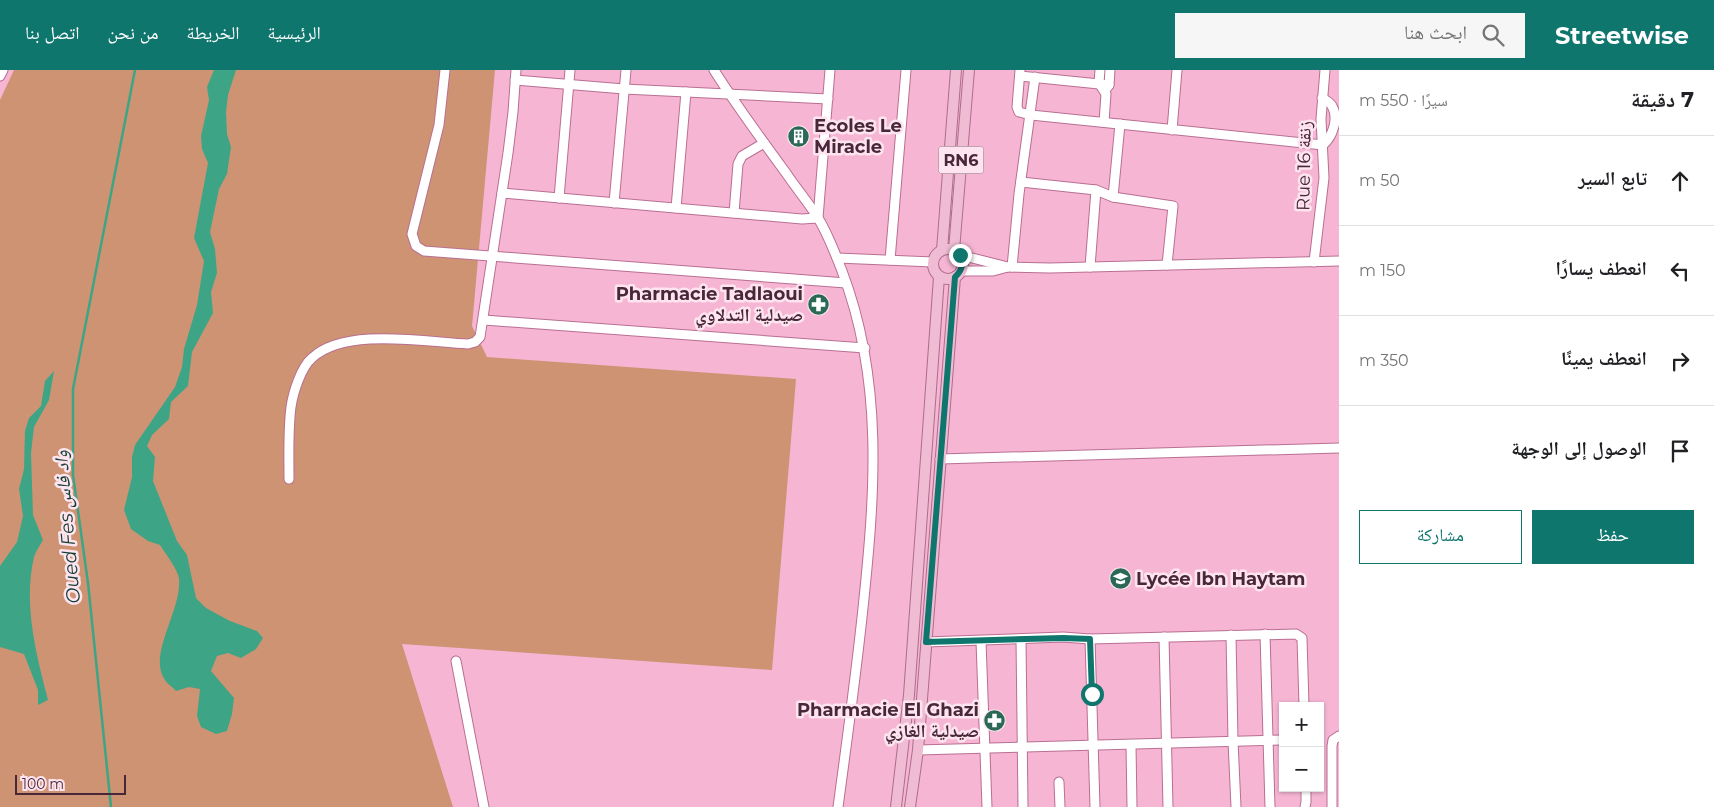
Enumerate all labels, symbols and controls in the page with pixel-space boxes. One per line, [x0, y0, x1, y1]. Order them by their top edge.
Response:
search box [1175, 13, 1525, 58]
text: ابحث هنا [1404, 21, 1467, 44]
icon: search [1479, 21, 1507, 49]
text: Streetwise [1555, 21, 1689, 50]
text: اتصل بنا [25, 22, 80, 44]
text: من نحن [108, 22, 159, 44]
text: الخريطة [187, 22, 240, 44]
text: الرئيسية [268, 22, 321, 44]
text: 7 دقيقة [1631, 87, 1694, 112]
text: سيرًا · 550 m [1359, 91, 1448, 110]
place label: Ecoles Le Miracle [814, 115, 902, 158]
street label: Rue 16 زنقة [1292, 121, 1316, 211]
building icon: Ecoles Le Miracle [786, 124, 810, 148]
road number: RN6 [938, 146, 984, 174]
text: تابع السير [1578, 167, 1647, 190]
icon: ahead [1666, 167, 1694, 195]
text: 50 m [1359, 171, 1400, 190]
route end [949, 244, 972, 267]
text: انعطف يسارًا [1555, 257, 1647, 280]
icon: left [1666, 257, 1694, 285]
text: 150 m [1359, 261, 1406, 280]
place label: Pharmacie Tadlaoui صيدلية التدلاوي [616, 283, 803, 329]
pharmacy icon: Pharmacie Tadlaoui صيدلية التدلاوي [807, 292, 831, 316]
text: انعطف يمينًا [1561, 347, 1647, 370]
icon: right [1666, 347, 1694, 375]
text: 350 m [1359, 351, 1409, 370]
text: الوصول إلى الوجهة [1511, 437, 1647, 460]
icon: arrive [1666, 437, 1694, 465]
water label: Oued Fes واد فاس [49, 449, 85, 605]
button: مشاركة [1359, 510, 1522, 564]
button: حفظ [1532, 510, 1694, 564]
school or university icon: Lycée Ibn Haytam [1108, 567, 1132, 591]
place label: Lycée Ibn Haytam [1136, 568, 1305, 590]
route start [1081, 683, 1104, 706]
place label: Pharmacie El Ghazi صيدلية الغازي [797, 699, 979, 745]
map controls [1279, 702, 1324, 792]
button: + [1279, 702, 1324, 747]
pharmacy icon: Pharmacie El Ghazi صيدلية الغازي [983, 708, 1007, 732]
button: − [1279, 747, 1324, 792]
scale bar [15, 772, 126, 795]
text: 100 m [22, 775, 64, 793]

